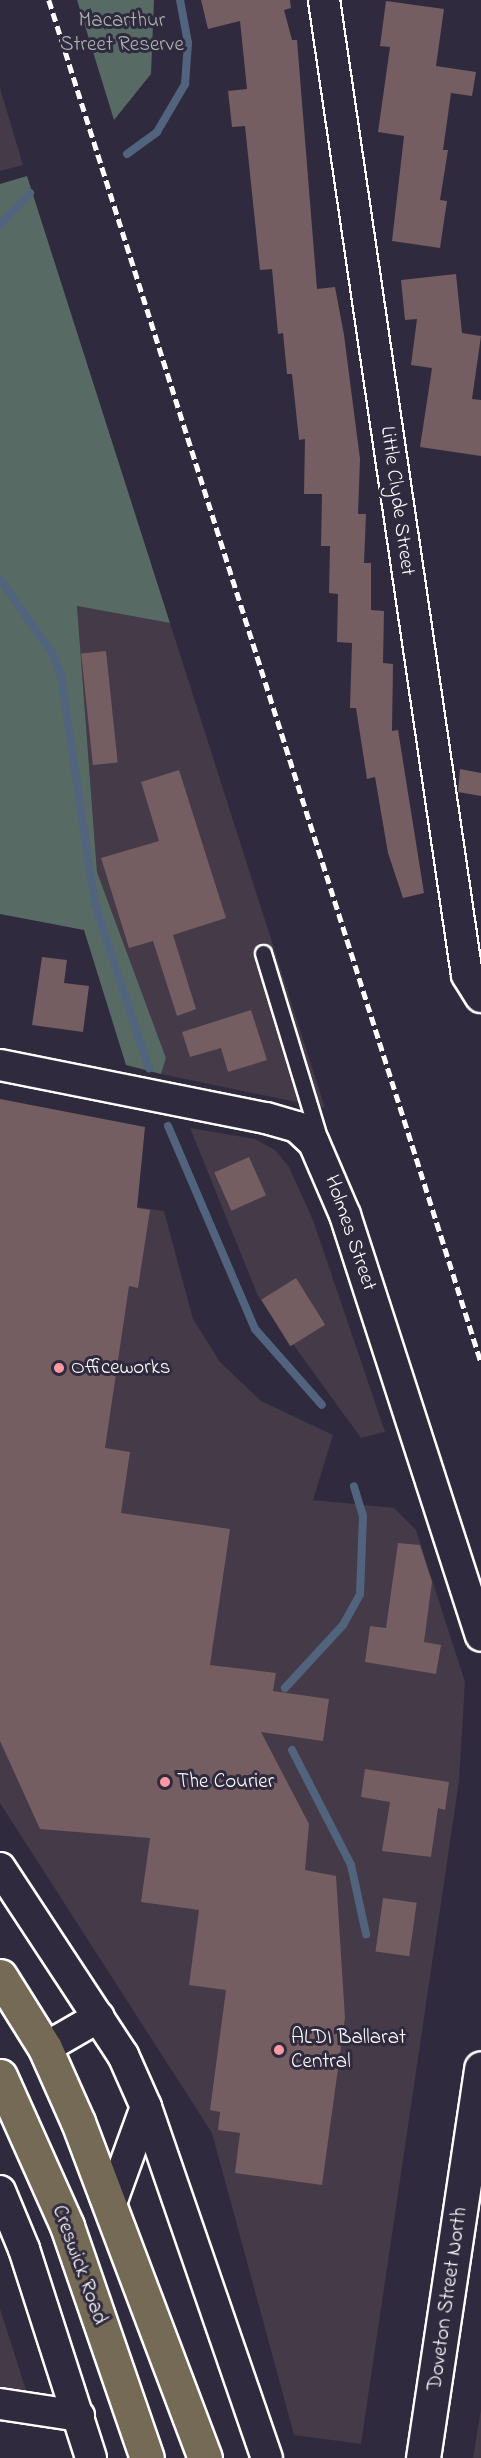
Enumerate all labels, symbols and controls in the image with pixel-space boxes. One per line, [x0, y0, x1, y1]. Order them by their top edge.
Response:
park label: Macarthur Street Reserve [60, 8, 184, 58]
street label: Little Clyde Street [374, 425, 420, 577]
street label: Holmes Street [318, 1172, 382, 1294]
place label: Officeworks [71, 1355, 171, 1381]
marker: Officeworks [52, 1361, 66, 1375]
place label: The Courier [177, 1769, 274, 1795]
marker: The Courier [158, 1775, 172, 1789]
place label: ALDI Ballarat Central [291, 2025, 406, 2075]
marker: ALDI Ballarat Central [272, 2043, 286, 2057]
street label: Creswick Road [46, 2202, 112, 2328]
street label: Doveton Street North [423, 2206, 473, 2392]

